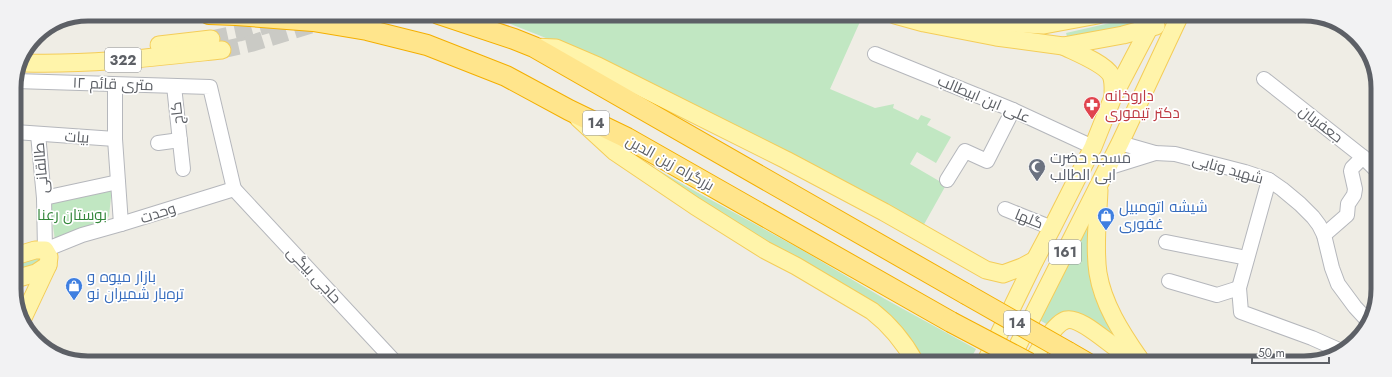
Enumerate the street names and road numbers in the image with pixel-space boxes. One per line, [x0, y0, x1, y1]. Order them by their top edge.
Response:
road number: 322 [105, 48, 141, 72]
street label: علی ابن ابیطالب [934, 70, 1034, 128]
street label: ۱۲ متری قائم [72, 72, 154, 96]
street label: جعفریان [1294, 100, 1348, 148]
street label: کاج [165, 101, 189, 125]
road number: 14 [583, 111, 609, 135]
street label: بیات [64, 125, 90, 149]
street label: بزرگراه زین الدین [622, 130, 718, 196]
street label: طالقانی [28, 142, 54, 194]
street label: شهید ونایی [1190, 148, 1266, 190]
street label: وحدت [137, 197, 179, 229]
street label: گلها [1011, 203, 1047, 235]
road number: 161 [1049, 240, 1081, 264]
street label: حاجی بیگی [282, 241, 346, 309]
road number: 14 [1004, 311, 1030, 335]

